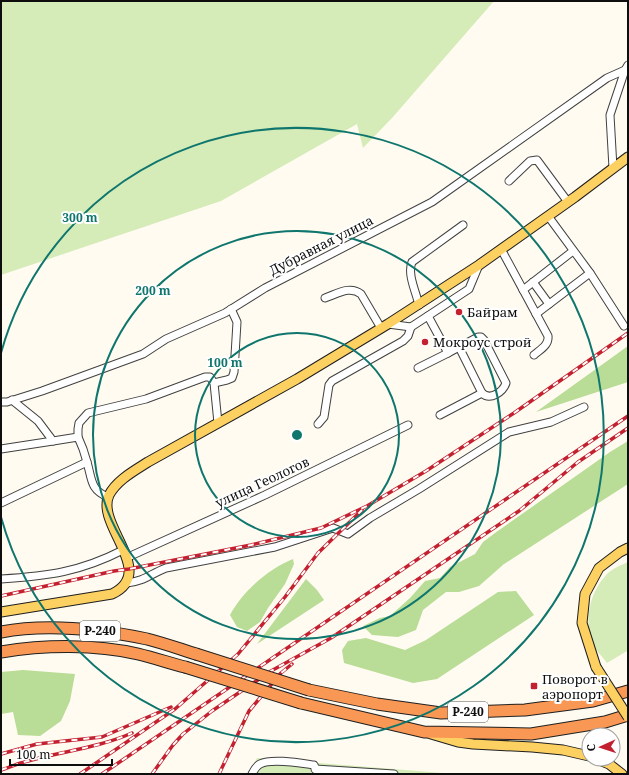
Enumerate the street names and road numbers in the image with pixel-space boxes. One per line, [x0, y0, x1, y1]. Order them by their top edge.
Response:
street label: Дубравная улица [266, 211, 376, 279]
street label: улица Геологов [212, 452, 312, 512]
road number: Р-240 [80, 621, 120, 641]
road number: Р-240 [448, 702, 488, 722]

